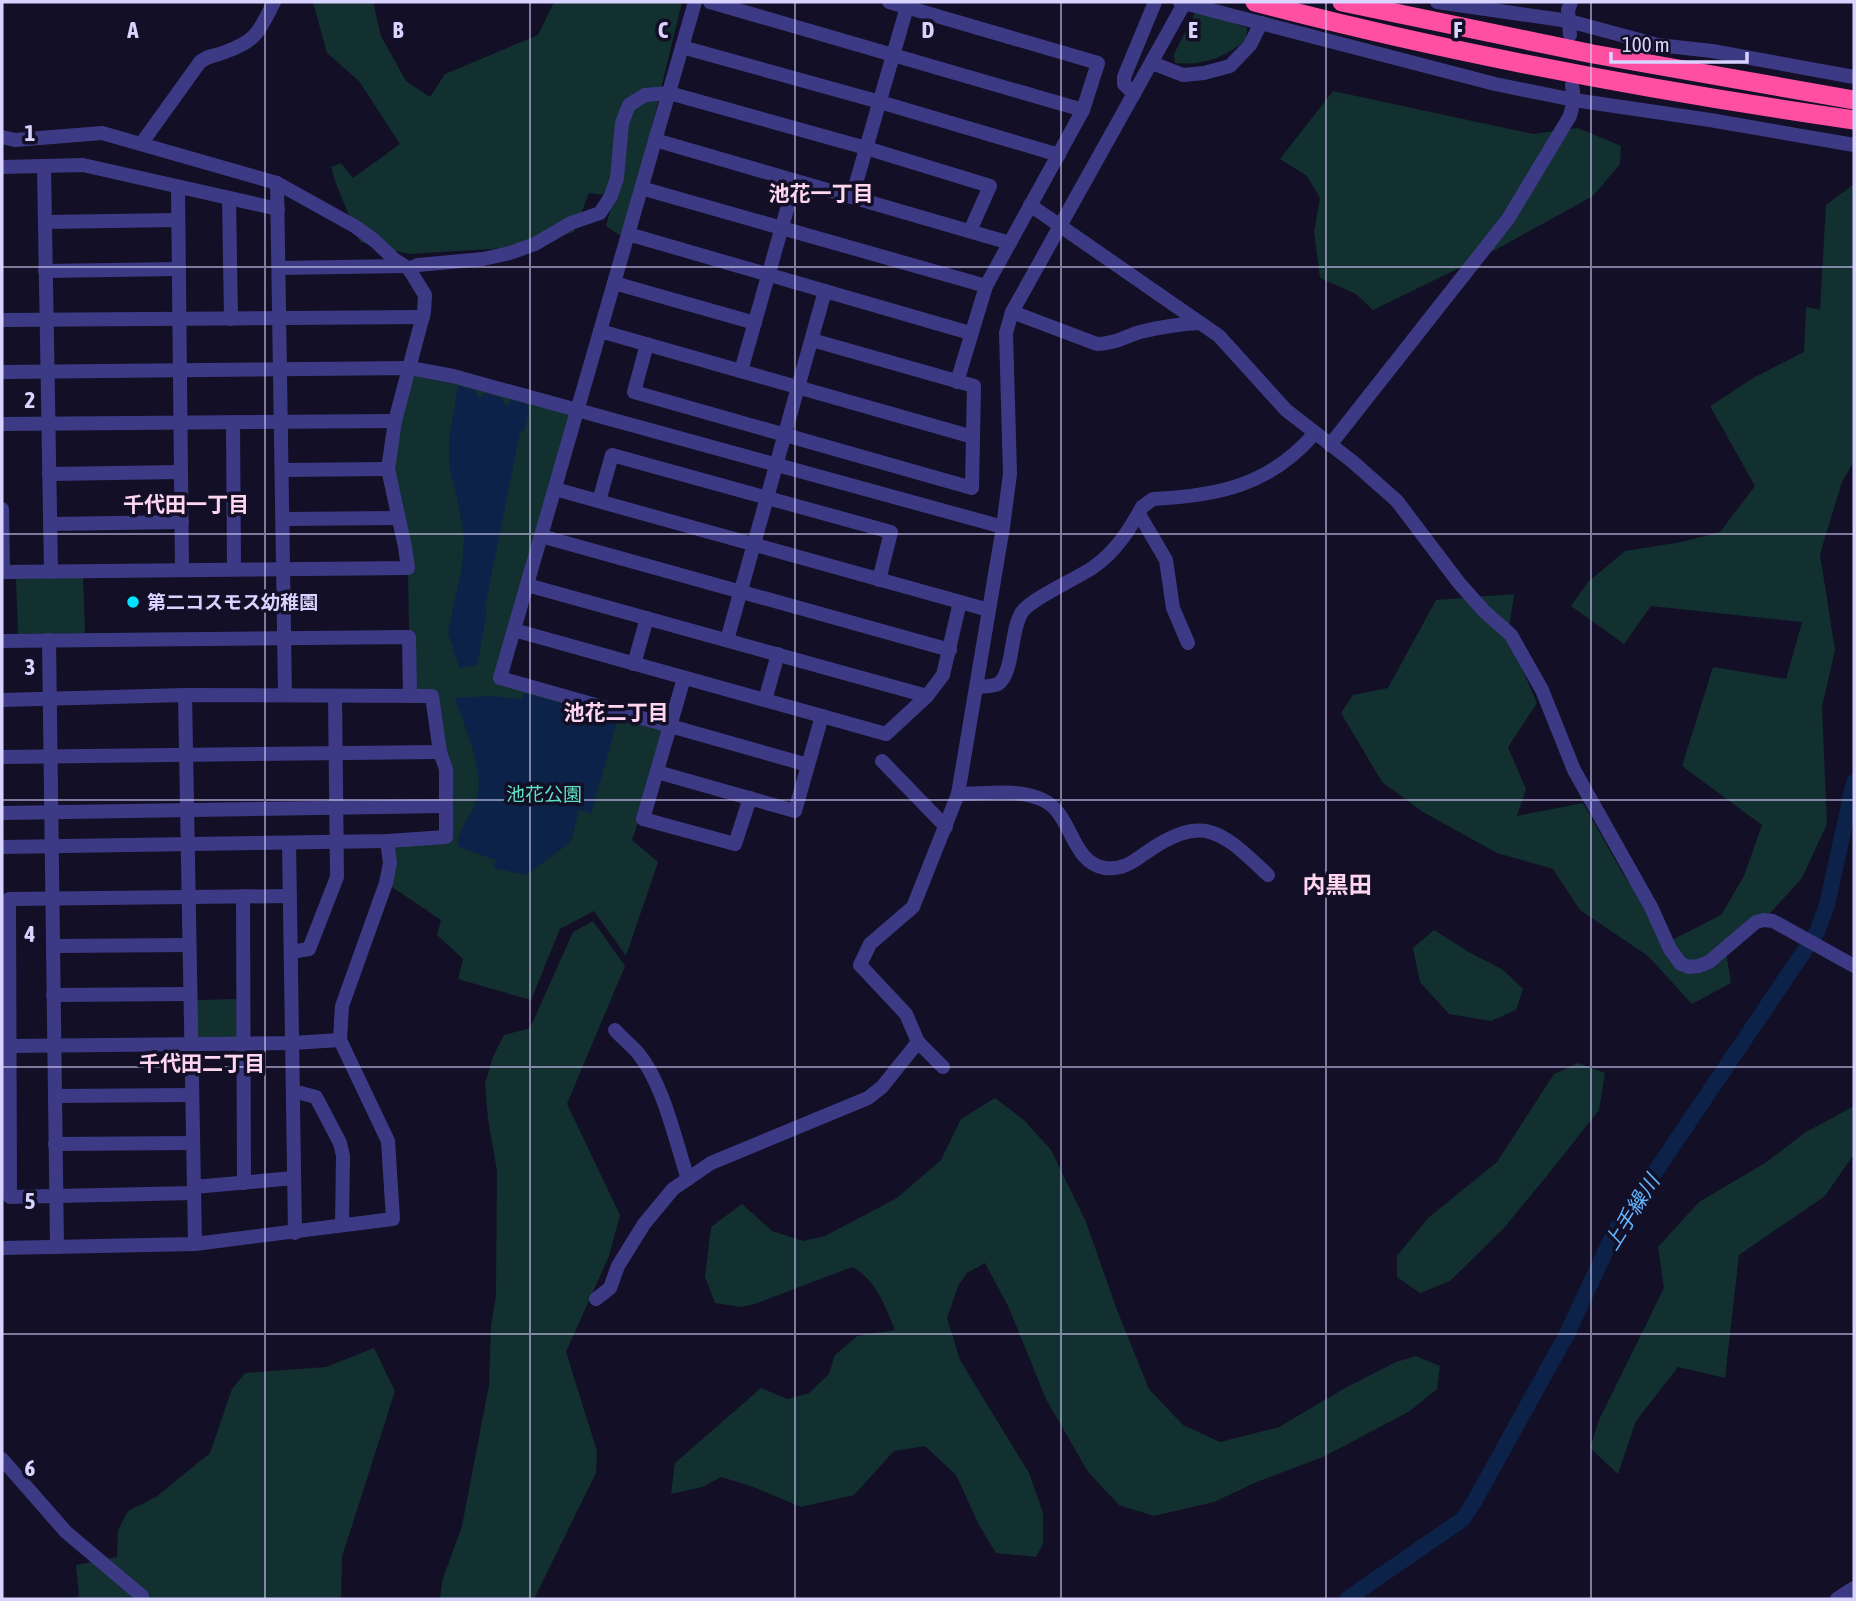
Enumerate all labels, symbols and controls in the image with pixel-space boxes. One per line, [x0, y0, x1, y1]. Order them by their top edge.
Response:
text: A [126, 17, 139, 43]
text: B [393, 17, 404, 43]
text: C [658, 17, 669, 43]
text: D [922, 17, 935, 43]
text: E [1188, 17, 1198, 43]
text: F [1453, 17, 1463, 43]
scale bar [1611, 21, 1748, 65]
text: 100 m [1622, 32, 1670, 56]
text: 1 [25, 120, 36, 146]
district label: 池花一丁目 [769, 181, 874, 205]
text: 2 [25, 387, 35, 413]
district label: 千代田一丁目 [123, 492, 249, 516]
place label: 第二コスモス幼稚園 [147, 591, 318, 613]
marker: 第二コスモス幼稚園 [125, 594, 141, 610]
text: 3 [25, 654, 35, 680]
district label: 池花二丁目 [564, 700, 669, 724]
park label: 池花公園 [506, 783, 582, 805]
district label: 内黒田 [1303, 872, 1372, 898]
text: 4 [24, 921, 36, 947]
district label: 千代田二丁目 [139, 1051, 265, 1075]
water label: 上手繰川 [1599, 1168, 1664, 1254]
text: 5 [25, 1188, 36, 1214]
text: 6 [25, 1455, 36, 1481]

